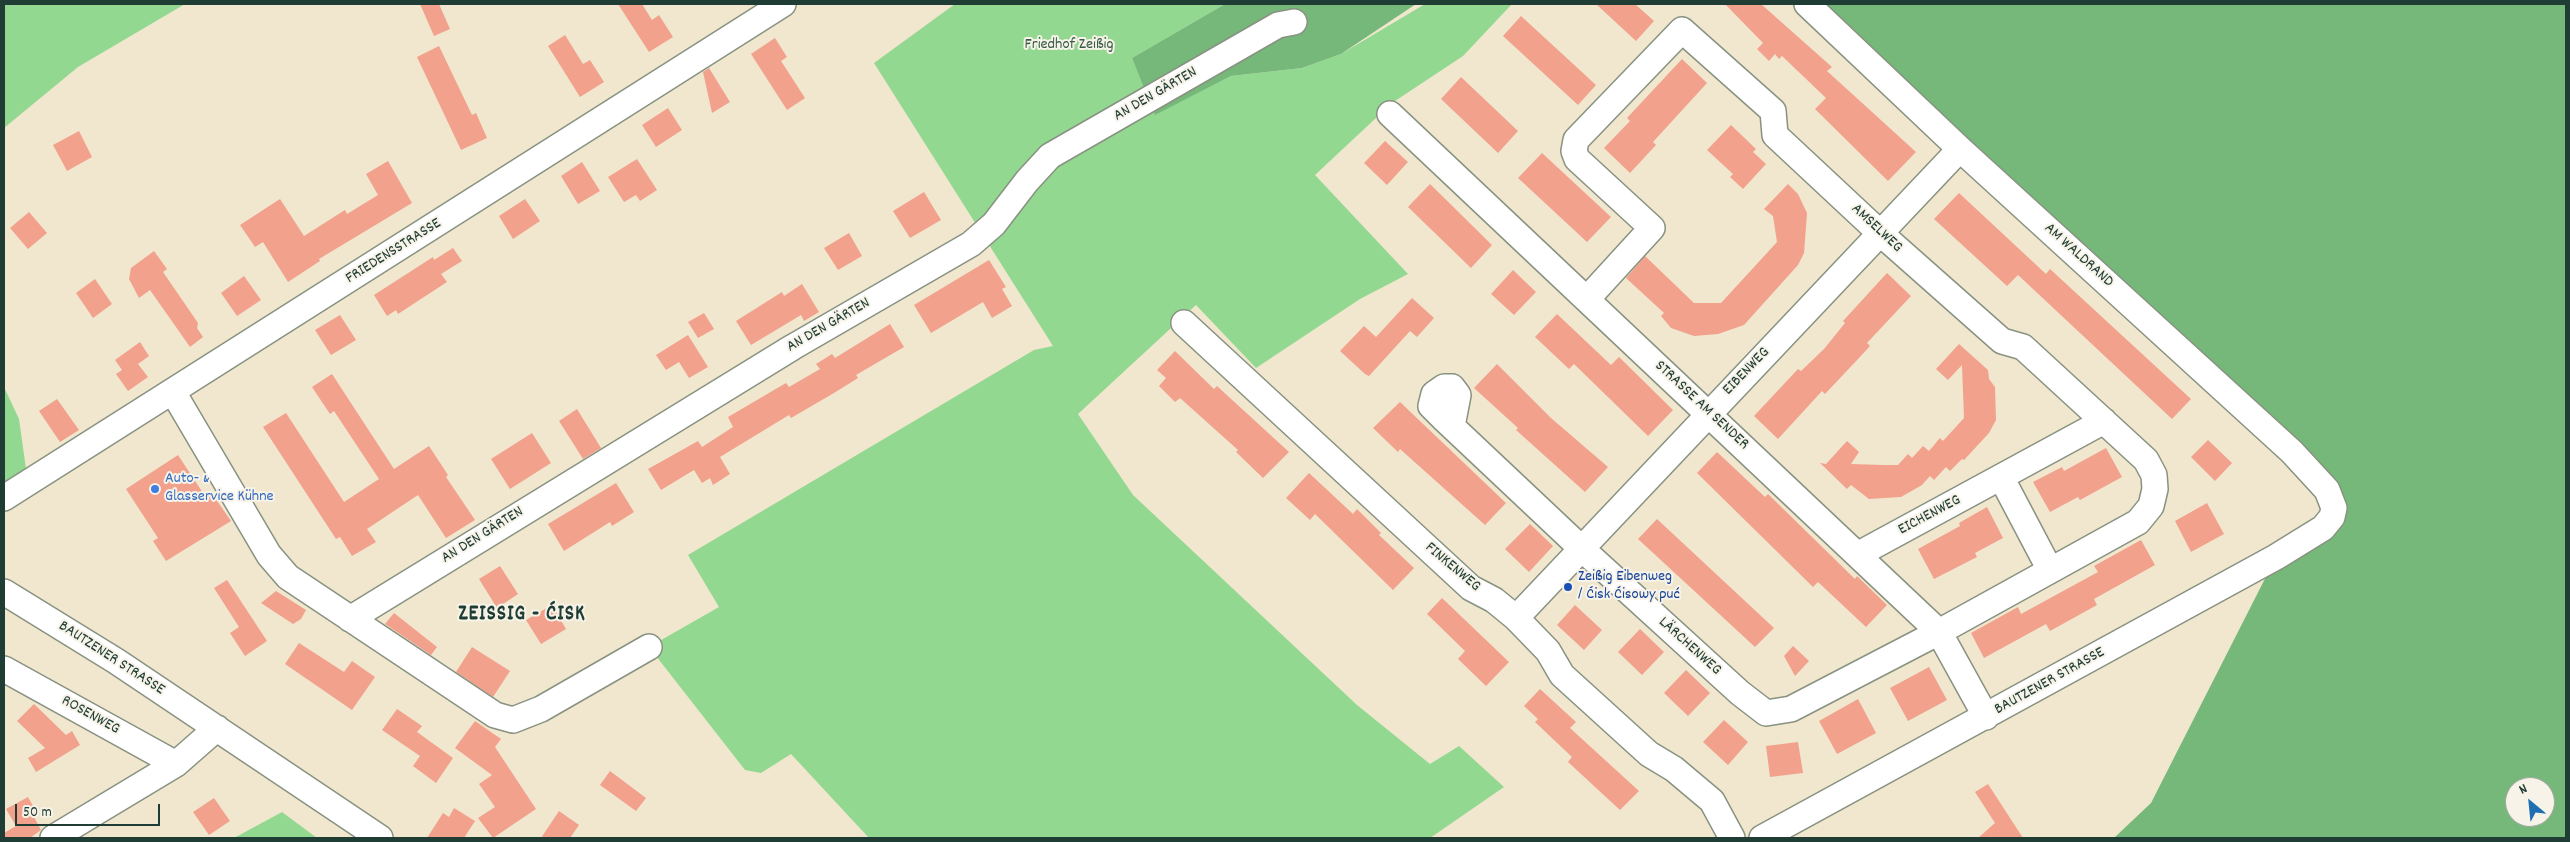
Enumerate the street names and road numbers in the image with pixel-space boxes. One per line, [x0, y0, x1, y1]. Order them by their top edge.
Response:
street label: AN DEN GÄRTEN [1111, 63, 1201, 127]
street label: AMSELWEG [1846, 200, 1906, 258]
street label: FRIEDENSSTRASSE [343, 215, 445, 289]
street label: AM WALDRAND [2039, 220, 2117, 292]
street label: AN DEN GÄRTEN [784, 294, 874, 358]
street label: EIBENWEG [1719, 344, 1775, 400]
street label: STRASSE AM SENDER [1650, 357, 1752, 455]
street label: EICHENWEG [1895, 492, 1965, 540]
street label: AN DEN GÄRTEN [438, 503, 528, 569]
street label: FINKENWEG [1420, 539, 1484, 597]
street label: LÄRCHENWEG [1653, 614, 1725, 680]
street label: BAUTZENER STRASSE [54, 618, 168, 700]
street label: BAUTZENER STRASSE [1992, 644, 2108, 720]
street label: ROSENWEG [57, 692, 123, 740]

